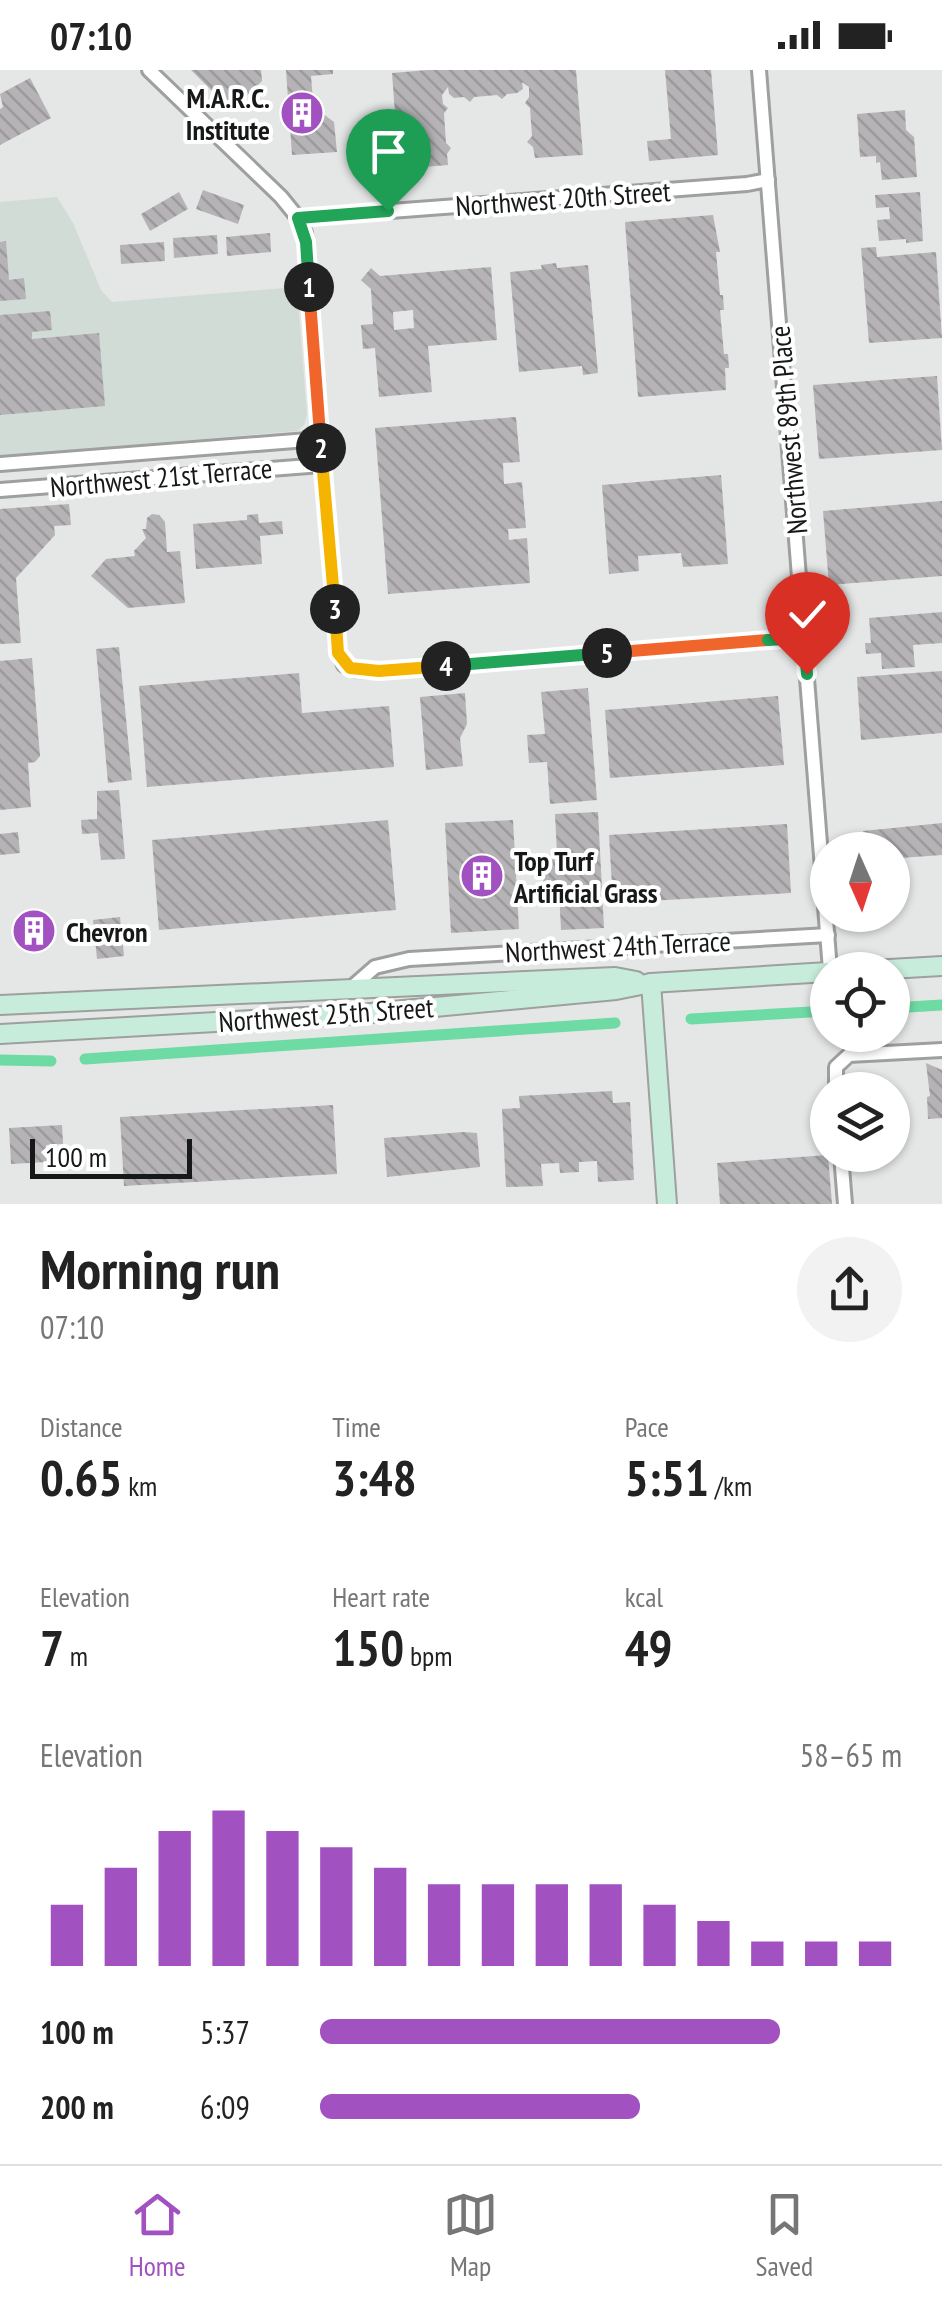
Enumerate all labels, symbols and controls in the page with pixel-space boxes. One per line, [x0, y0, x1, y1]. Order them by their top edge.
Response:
text: 07:10 [50, 11, 132, 60]
place label: M.A.R.C. Institute [186, 79, 270, 148]
building icon: M.A.R.C. Institute [279, 90, 325, 136]
pin [346, 109, 431, 212]
icon: arrive [361, 124, 416, 179]
street label: Northwest 20th Street [454, 172, 672, 224]
pin: 1 [284, 262, 334, 312]
text: 1 [302, 268, 316, 305]
street label: Northwest 89th Place [760, 324, 816, 536]
pin: 2 [296, 423, 346, 473]
text: 2 [314, 429, 328, 466]
street label: Northwest 21st Terrace [48, 449, 274, 505]
pin [765, 572, 850, 675]
pin: 3 [310, 584, 360, 634]
icon: check [780, 587, 835, 642]
text: 3 [328, 590, 342, 627]
pin: 5 [582, 628, 632, 678]
text: 5 [600, 634, 614, 671]
pin: 4 [421, 641, 471, 691]
text: 4 [439, 647, 453, 684]
north arrow [810, 832, 910, 932]
map controls [810, 832, 910, 1172]
place label: Top Turf Artificial Grass [513, 842, 658, 911]
building icon: Top Turf Artificial Grass [459, 853, 505, 899]
building icon: Chevron [11, 908, 57, 954]
place label: Chevron [66, 913, 147, 950]
street label: Northwest 24th Terrace [504, 922, 732, 970]
button: locate [810, 952, 910, 1052]
street label: Northwest 25th Street [217, 988, 435, 1040]
button: layers [810, 1072, 910, 1172]
scale bar [30, 1134, 192, 1178]
text: 100 m [45, 1138, 107, 1175]
text: Morning run [40, 1233, 280, 1304]
button: share [797, 1237, 902, 1342]
text: 07:10 [40, 1306, 104, 1348]
text: Distance [40, 1408, 123, 1445]
text: Time [332, 1408, 381, 1445]
text: Pace [625, 1408, 669, 1445]
text: 0.65 [40, 1445, 122, 1510]
text: 3:48 [332, 1445, 417, 1510]
text: 5:51 [625, 1445, 709, 1510]
text: km [122, 1467, 157, 1504]
text: /km [709, 1467, 752, 1504]
text: Elevation [40, 1578, 130, 1615]
text: Heart rate [332, 1578, 430, 1615]
text: kcal [625, 1578, 663, 1615]
text: 7 [40, 1615, 64, 1680]
text: 150 [332, 1615, 404, 1680]
text: 49 [625, 1615, 672, 1680]
text: m [64, 1637, 88, 1674]
text: bpm [404, 1637, 453, 1674]
text: Elevation [40, 1734, 143, 1776]
text: 58–65 m [800, 1734, 902, 1776]
text: 100 m [40, 2011, 114, 2053]
text: 5:37 [200, 2011, 250, 2053]
text: 200 m [40, 2086, 114, 2128]
text: 6:09 [200, 2086, 250, 2128]
tab: Home [129, 2187, 186, 2284]
tab: Map [443, 2187, 498, 2284]
tab: Saved [756, 2187, 813, 2284]

